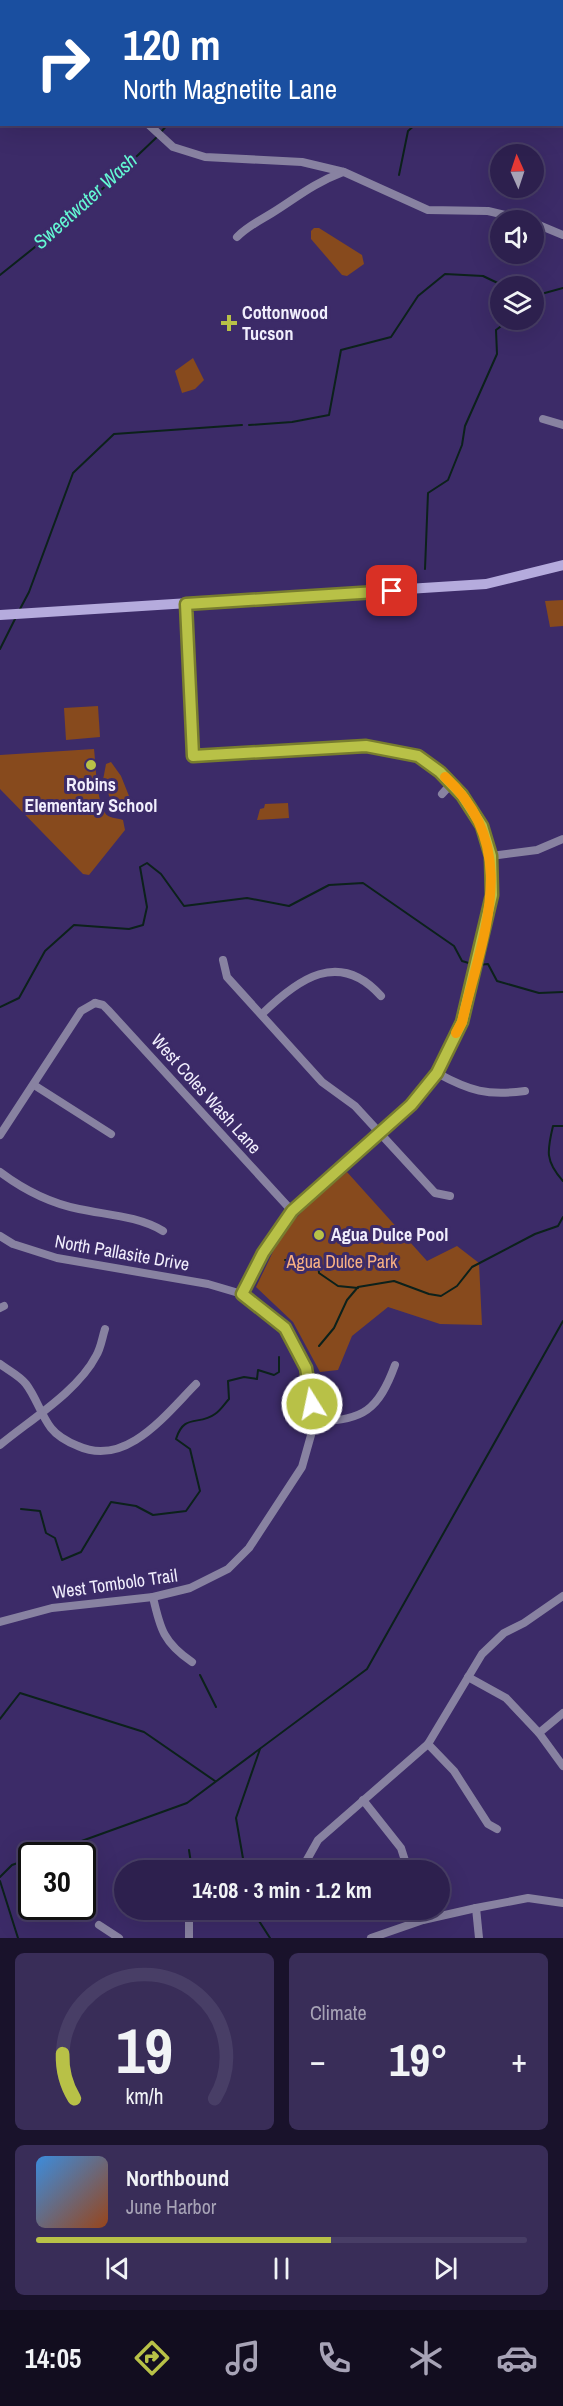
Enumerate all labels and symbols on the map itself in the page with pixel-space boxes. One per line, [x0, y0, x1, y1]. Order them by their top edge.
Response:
north arrow [490, 144, 544, 198]
water label: Sweetwater Wash [27, 146, 143, 255]
place label: Cottonwood Tucson [242, 300, 328, 346]
marker: Cottonwood Tucson [220, 314, 238, 332]
pin [366, 565, 417, 616]
marker: Robins Elementary School [84, 758, 98, 772]
place label: Robins Elementary School [25, 772, 157, 818]
street label: West Coles Wash Lane [146, 1028, 267, 1159]
place label: Agua Dulce Pool [331, 1222, 448, 1247]
street label: North Pallasite Drive [53, 1228, 191, 1277]
marker: Agua Dulce Pool [312, 1228, 326, 1242]
park label: Agua Dulce Park [286, 1249, 398, 1274]
position arrow [280, 1372, 344, 1436]
street label: West Tombolo Trail [51, 1562, 179, 1605]
speed limit sign: 30 [18, 1842, 96, 1920]

